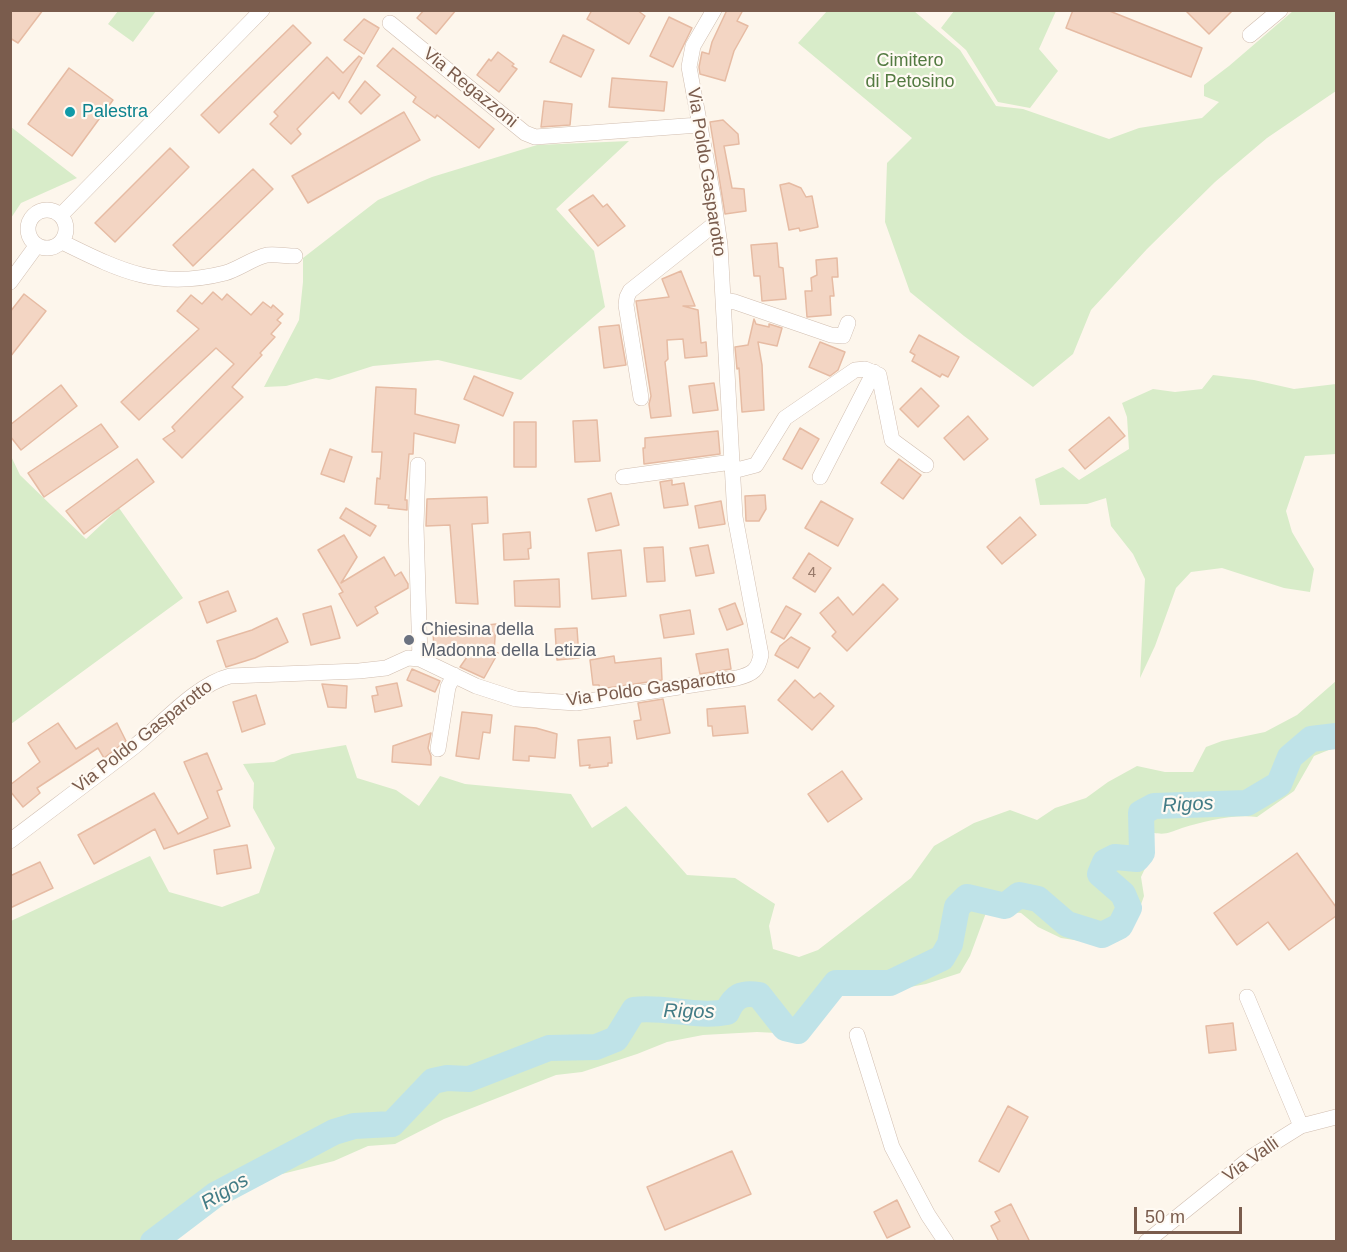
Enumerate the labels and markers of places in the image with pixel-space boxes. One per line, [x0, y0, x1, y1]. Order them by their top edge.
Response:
place label: Palestra [82, 101, 148, 123]
marker: Palestra [63, 105, 77, 119]
place label: Chiesina della Madonna della Letizia [421, 619, 596, 662]
marker: Chiesina della Madonna della Letizia [402, 633, 416, 647]

